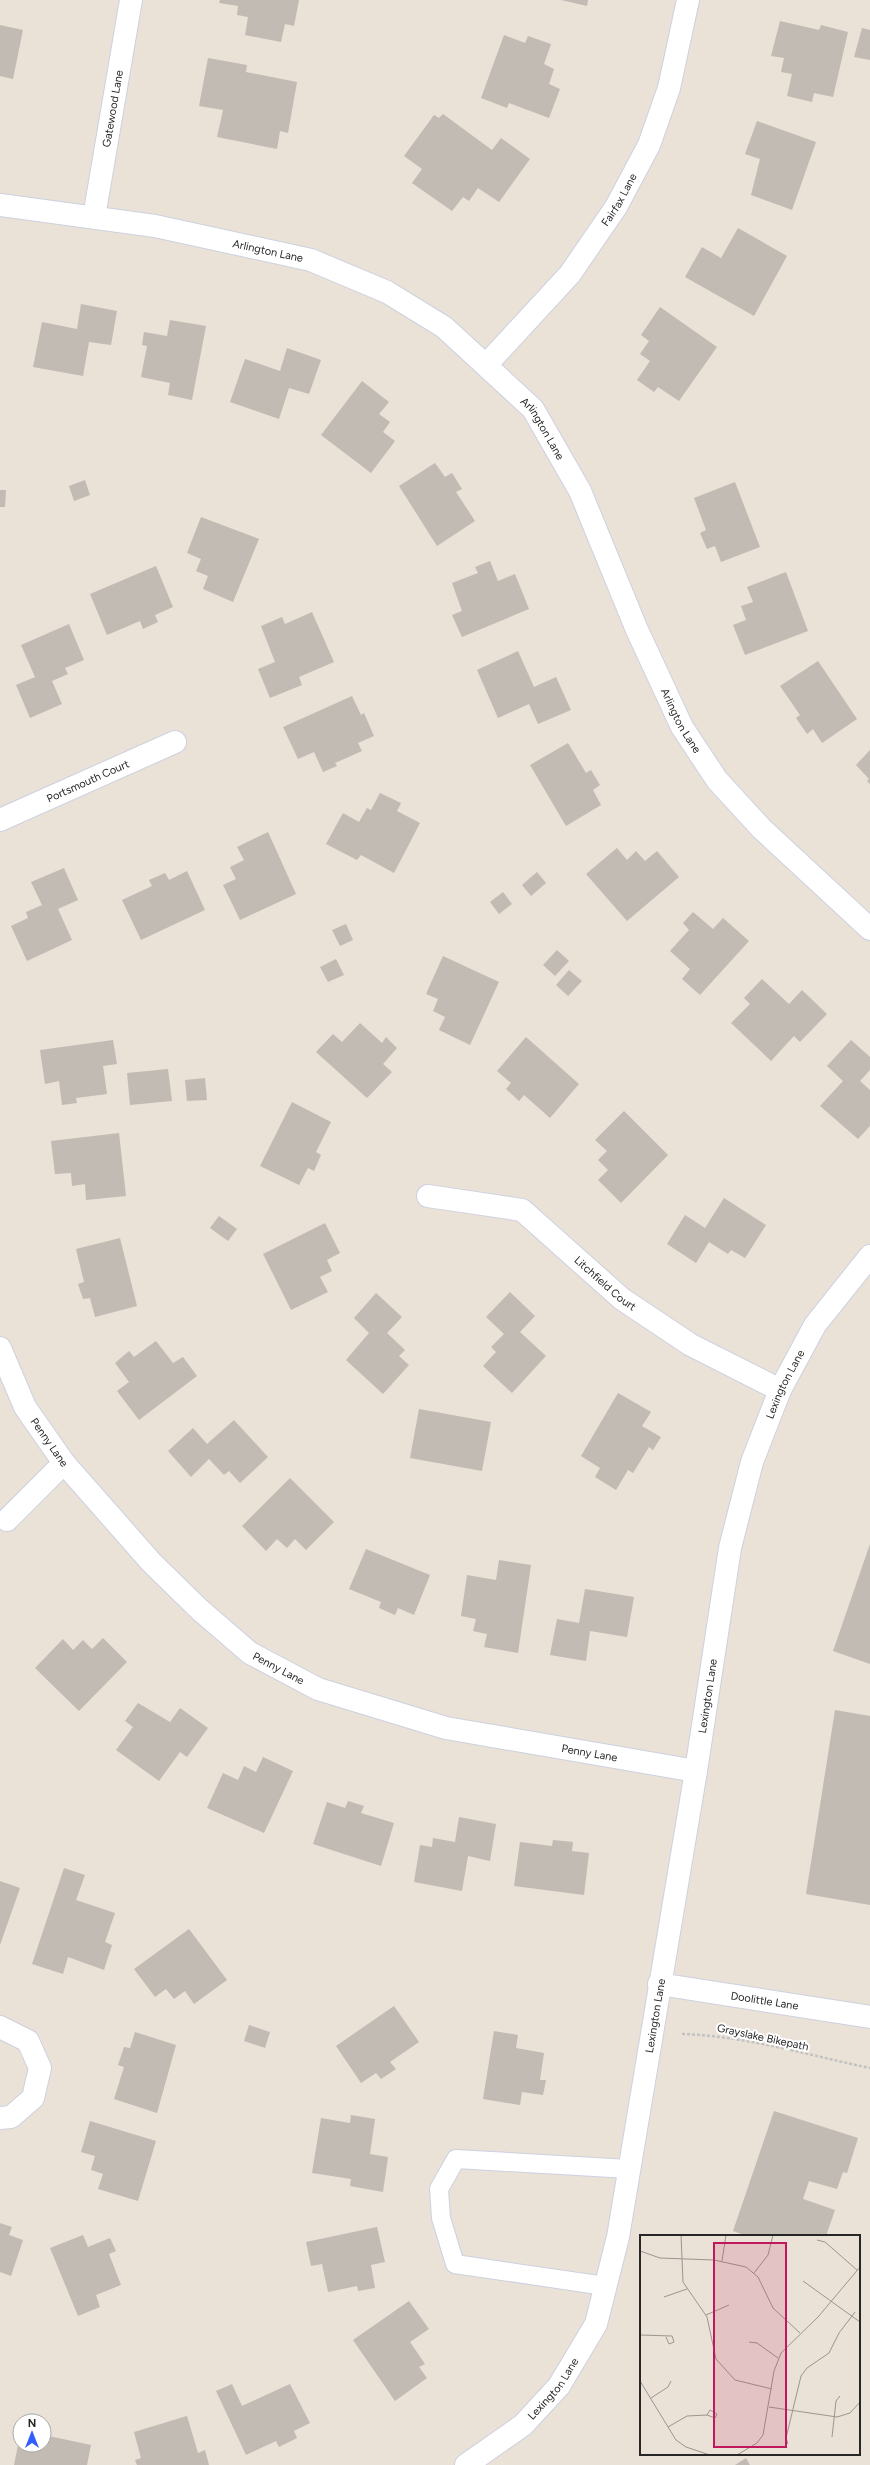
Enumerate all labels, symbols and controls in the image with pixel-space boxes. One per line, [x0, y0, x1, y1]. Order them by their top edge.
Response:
street label: Gatewood Lane [100, 69, 126, 148]
street label: Fairfax Lane [599, 171, 640, 229]
street label: Arlington Lane [231, 237, 304, 265]
street label: Arlington Lane [518, 395, 567, 462]
street label: Arlington Lane [658, 686, 703, 756]
street label: Portsmouth Court [45, 757, 131, 805]
street label: Litchfield Court [571, 1254, 638, 1314]
street label: Lexington Lane [763, 1348, 807, 1421]
street label: Penny Lane [28, 1416, 71, 1469]
street label: Penny Lane [250, 1650, 306, 1688]
street label: Lexington Lane [696, 1658, 720, 1734]
street label: Penny Lane [560, 1742, 618, 1764]
street label: Lexington Lane [643, 1978, 668, 2054]
street label: Doolittle Lane [730, 1989, 799, 2013]
street label: Grayslake Bikepath [716, 2021, 810, 2054]
inset map [640, 2235, 860, 2455]
street label: Lexington Lane [525, 2356, 581, 2422]
north arrow [12, 2413, 52, 2453]
text: N [28, 2417, 36, 2430]

